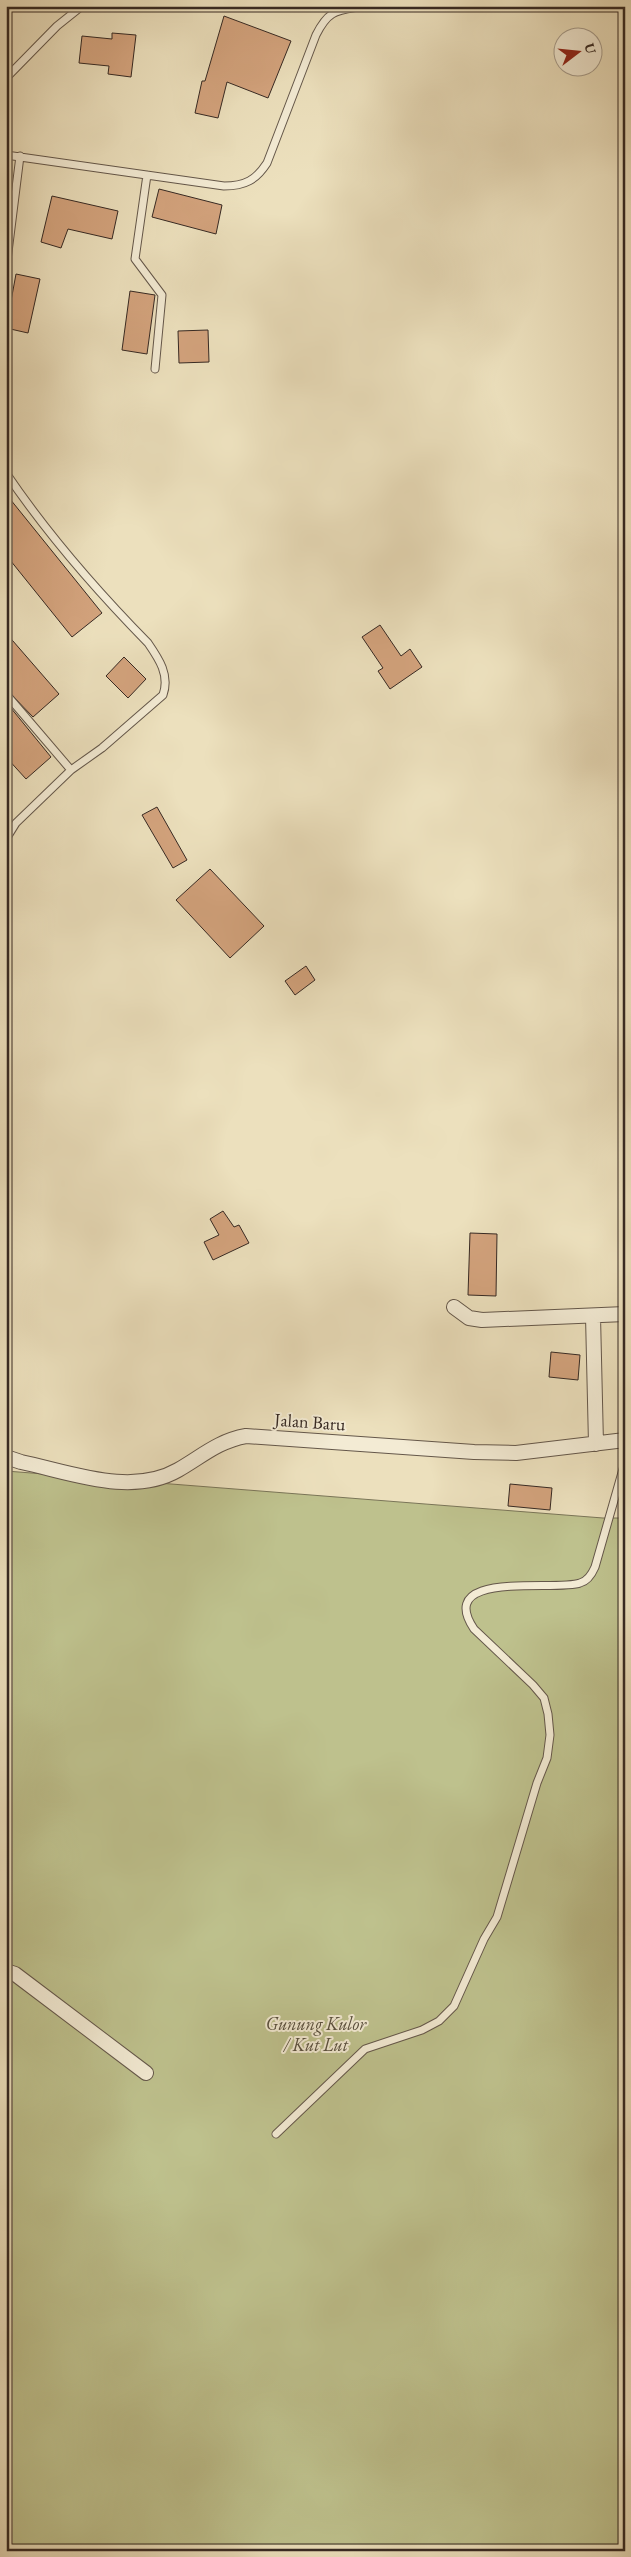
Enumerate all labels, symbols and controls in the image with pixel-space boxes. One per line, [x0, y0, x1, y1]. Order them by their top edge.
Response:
north arrow [554, 28, 604, 78]
text: U [580, 41, 601, 56]
street label: Jalan Baru [272, 1407, 347, 1435]
park label: Gunung Kulor / Kut Lut [266, 2012, 367, 2056]

